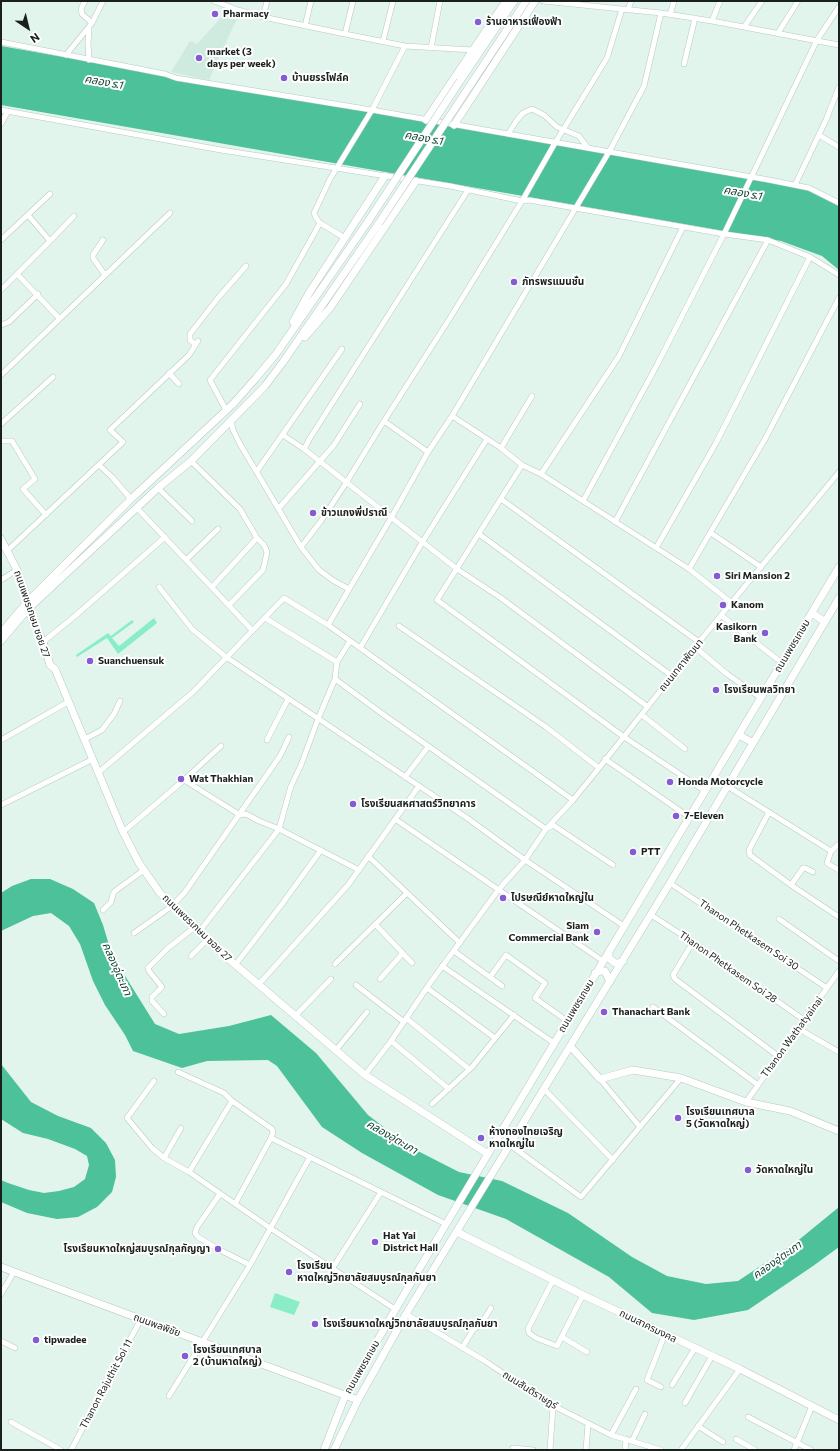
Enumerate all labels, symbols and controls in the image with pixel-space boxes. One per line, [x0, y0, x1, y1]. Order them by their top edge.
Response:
north arrow [8, 8, 48, 48]
place label: Pharmacy [223, 8, 269, 20]
marker: Pharmacy [210, 9, 220, 19]
place label: ร้านอาหารเฟื่องฟ้า [486, 16, 562, 28]
marker: ร้านอาหารเฟื่องฟ้า [473, 17, 483, 27]
text: N [28, 31, 42, 46]
place label: market (3 days per week) [207, 46, 276, 70]
marker: market (3 days per week) [194, 53, 204, 63]
water label: คลอง ร.1 [84, 72, 124, 92]
place label: บ้านยรรโฟล์ค [292, 72, 349, 84]
marker: บ้านยรรโฟล์ค [279, 73, 289, 83]
water label: คลอง ร.1 [404, 128, 444, 148]
water label: คลอง ร.1 [723, 183, 763, 203]
place label: ภัทรพรแมนชั่น [522, 276, 584, 288]
marker: ภัทรพรแมนชั่น [509, 277, 519, 287]
place label: ข้าวแกงพี่ปราณี [321, 507, 387, 519]
marker: ข้าวแกงพี่ปราณี [308, 508, 318, 518]
street label: ถนนเพชรเกษม ซอย 27 [11, 569, 53, 659]
place label: Siri Mansion 2 [725, 570, 790, 582]
marker: Siri Mansion 2 [712, 571, 722, 581]
place label: Kanom [731, 599, 764, 611]
marker: Kanom [718, 600, 728, 610]
street label: ถนนเพชรเกษม [771, 617, 813, 675]
place label: Kasikorn Bank [716, 621, 757, 644]
marker: Kasikorn Bank [760, 628, 770, 638]
street label: ถนนเทศาพัฒนา [656, 636, 706, 694]
place label: Suanchuensuk [98, 655, 164, 667]
marker: Suanchuensuk [85, 656, 95, 666]
place label: โรงเรียนพลวิทยา [724, 684, 795, 696]
marker: โรงเรียนพลวิทยา [711, 685, 721, 695]
place label: Wat Thakhian [189, 773, 253, 785]
marker: Wat Thakhian [176, 774, 186, 784]
place label: Honda Motorcycle [678, 776, 763, 788]
marker: Honda Motorcycle [665, 777, 675, 787]
place label: โรงเรียนสหศาสตร์วิทยาคาร [361, 798, 476, 810]
marker: โรงเรียนสหศาสตร์วิทยาคาร [348, 799, 358, 809]
place label: 7-Eleven [684, 810, 724, 822]
marker: 7-Eleven [671, 811, 681, 821]
place label: PTT [641, 846, 660, 858]
marker: PTT [628, 847, 638, 857]
street label: ถนนเพชรเกษม ซอย 27 [160, 892, 234, 964]
place label: ไปรษณีย์หาดใหญ่ใน [511, 892, 594, 904]
marker: ไปรษณีย์หาดใหญ่ใน [498, 893, 508, 903]
street label: Thanon Phetkasem Soi 30 [697, 897, 801, 973]
place label: Siam Commercial Bank [509, 920, 589, 944]
marker: Siam Commercial Bank [592, 927, 602, 937]
street label: Thanon Phetkasem Soi 28 [677, 929, 779, 1005]
water label: คลองอุ่ตะเภา [99, 940, 135, 998]
street label: ถนนเพชรเกษม [555, 977, 597, 1035]
street label: Thanon Wathatyainai [759, 994, 825, 1080]
place label: Thanachart Bank [612, 1006, 690, 1018]
marker: Thanachart Bank [599, 1007, 609, 1017]
place label: โรงเรียนเทศบาล 5 (วัดหาดใหญ่) [686, 1106, 755, 1130]
marker: โรงเรียนเทศบาล 5 (วัดหาดใหญ่) [673, 1113, 683, 1123]
water label: คลองอุ่ตะเภา [364, 1117, 420, 1157]
place label: ห้างทองไทยเจริญ หาดใหญ่ใน [489, 1126, 563, 1150]
marker: ห้างทองไทยเจริญ หาดใหญ่ใน [476, 1133, 486, 1143]
place label: วัดหาดใหญ่ใน [756, 1164, 813, 1176]
marker: วัดหาดใหญ่ใน [743, 1165, 753, 1175]
place label: Hat Yai District Hall [383, 1230, 438, 1254]
marker: Hat Yai District Hall [370, 1237, 380, 1247]
water label: คลองอุ่ตะเภา [750, 1238, 804, 1282]
place label: โรงเรียนหาดใหญ่สมบูรณ์กุลกัญญา [64, 1243, 210, 1255]
marker: โรงเรียนหาดใหญ่สมบูรณ์กุลกัญญา [213, 1244, 223, 1254]
place label: โรงเรียน หาดใหญ่วิทยาลัยสมบูรณ์กุลกันยา [297, 1260, 436, 1284]
marker: โรงเรียน หาดใหญ่วิทยาลัยสมบูรณ์กุลกันยา [284, 1267, 294, 1277]
street label: ถนนสาครมงคล [617, 1307, 679, 1345]
street label: ถนนพลพิชัย [132, 1311, 182, 1339]
place label: โรงเรียนหาดใหญ่วิทยาลัยสมบูรณ์กุลกันยา [323, 1318, 498, 1330]
marker: โรงเรียนหาดใหญ่วิทยาลัยสมบูรณ์กุลกันยา [310, 1319, 320, 1329]
place label: tipwadee [44, 1334, 87, 1346]
marker: tipwadee [31, 1335, 41, 1345]
street label: Thanon Rajuthit Soi 11 [77, 1337, 135, 1431]
street label: ถนนเพชรเกษม [342, 1338, 382, 1396]
place label: โรงเรียนเทศบาล 2 (บ้านหาดใหญ่) [193, 1344, 262, 1368]
marker: โรงเรียนเทศบาล 2 (บ้านหาดใหญ่) [180, 1351, 190, 1361]
street label: ถนนสันติราษฎร์ [500, 1368, 560, 1412]

